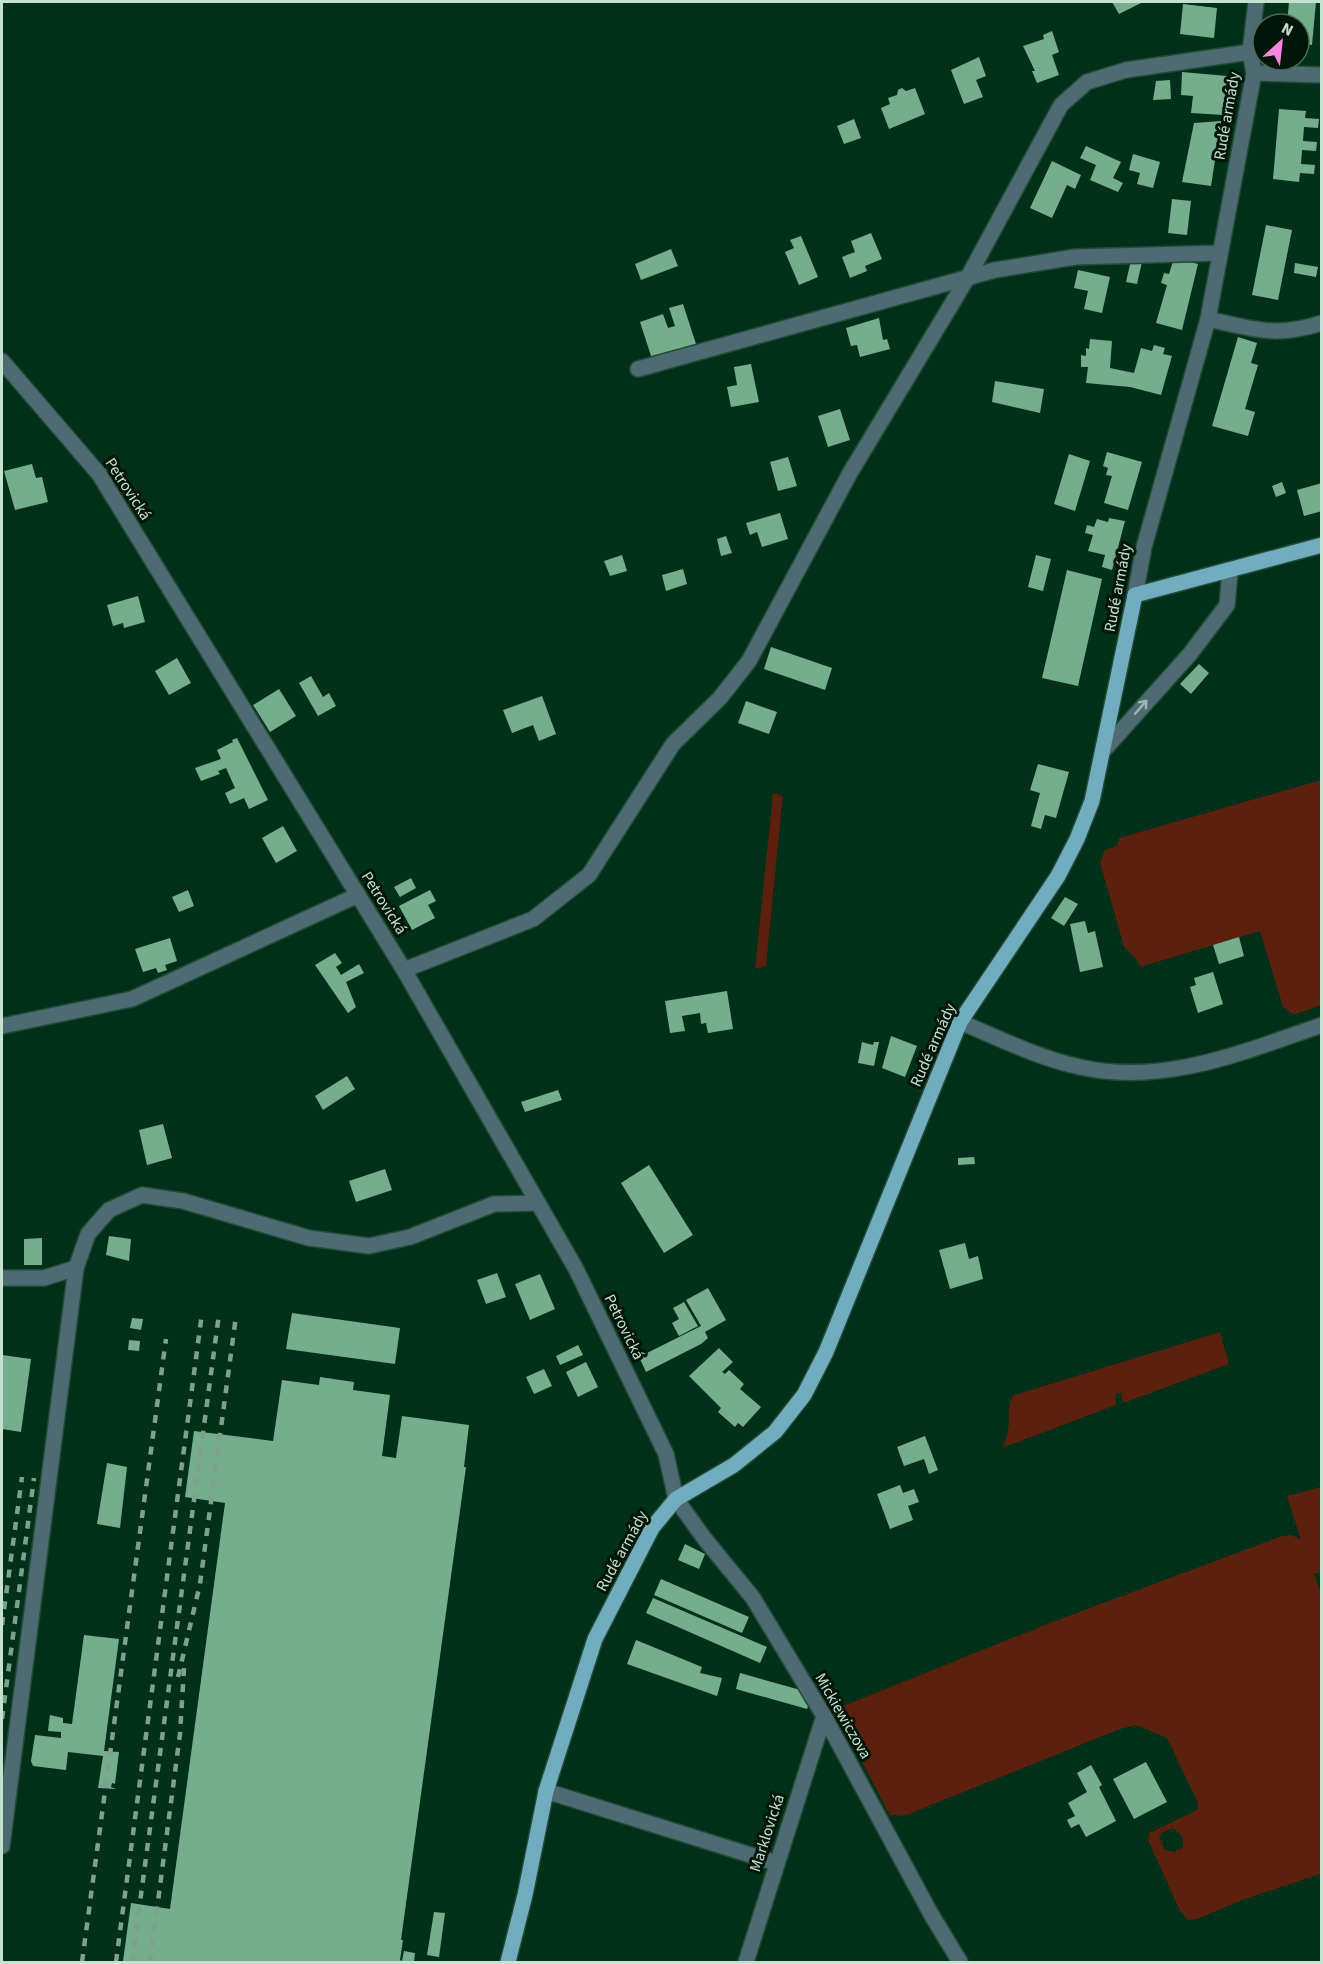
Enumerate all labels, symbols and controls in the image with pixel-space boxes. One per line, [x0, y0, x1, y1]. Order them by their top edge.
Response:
north arrow [1251, 12, 1311, 72]
text: N [1278, 17, 1297, 42]
street label: Rudé armády [1208, 70, 1246, 162]
street label: Petrovická [100, 453, 156, 525]
street label: Rudé armády [1099, 542, 1137, 634]
one-way arrow [1135, 699, 1148, 715]
street label: Petrovická [356, 867, 412, 939]
street label: Rudé armády [905, 999, 961, 1090]
street label: Petrovická [599, 1291, 649, 1363]
street label: Rudé armády [591, 1506, 653, 1595]
street label: Mickiewiczova [809, 1669, 877, 1763]
street label: Marklovická [744, 1791, 790, 1875]

